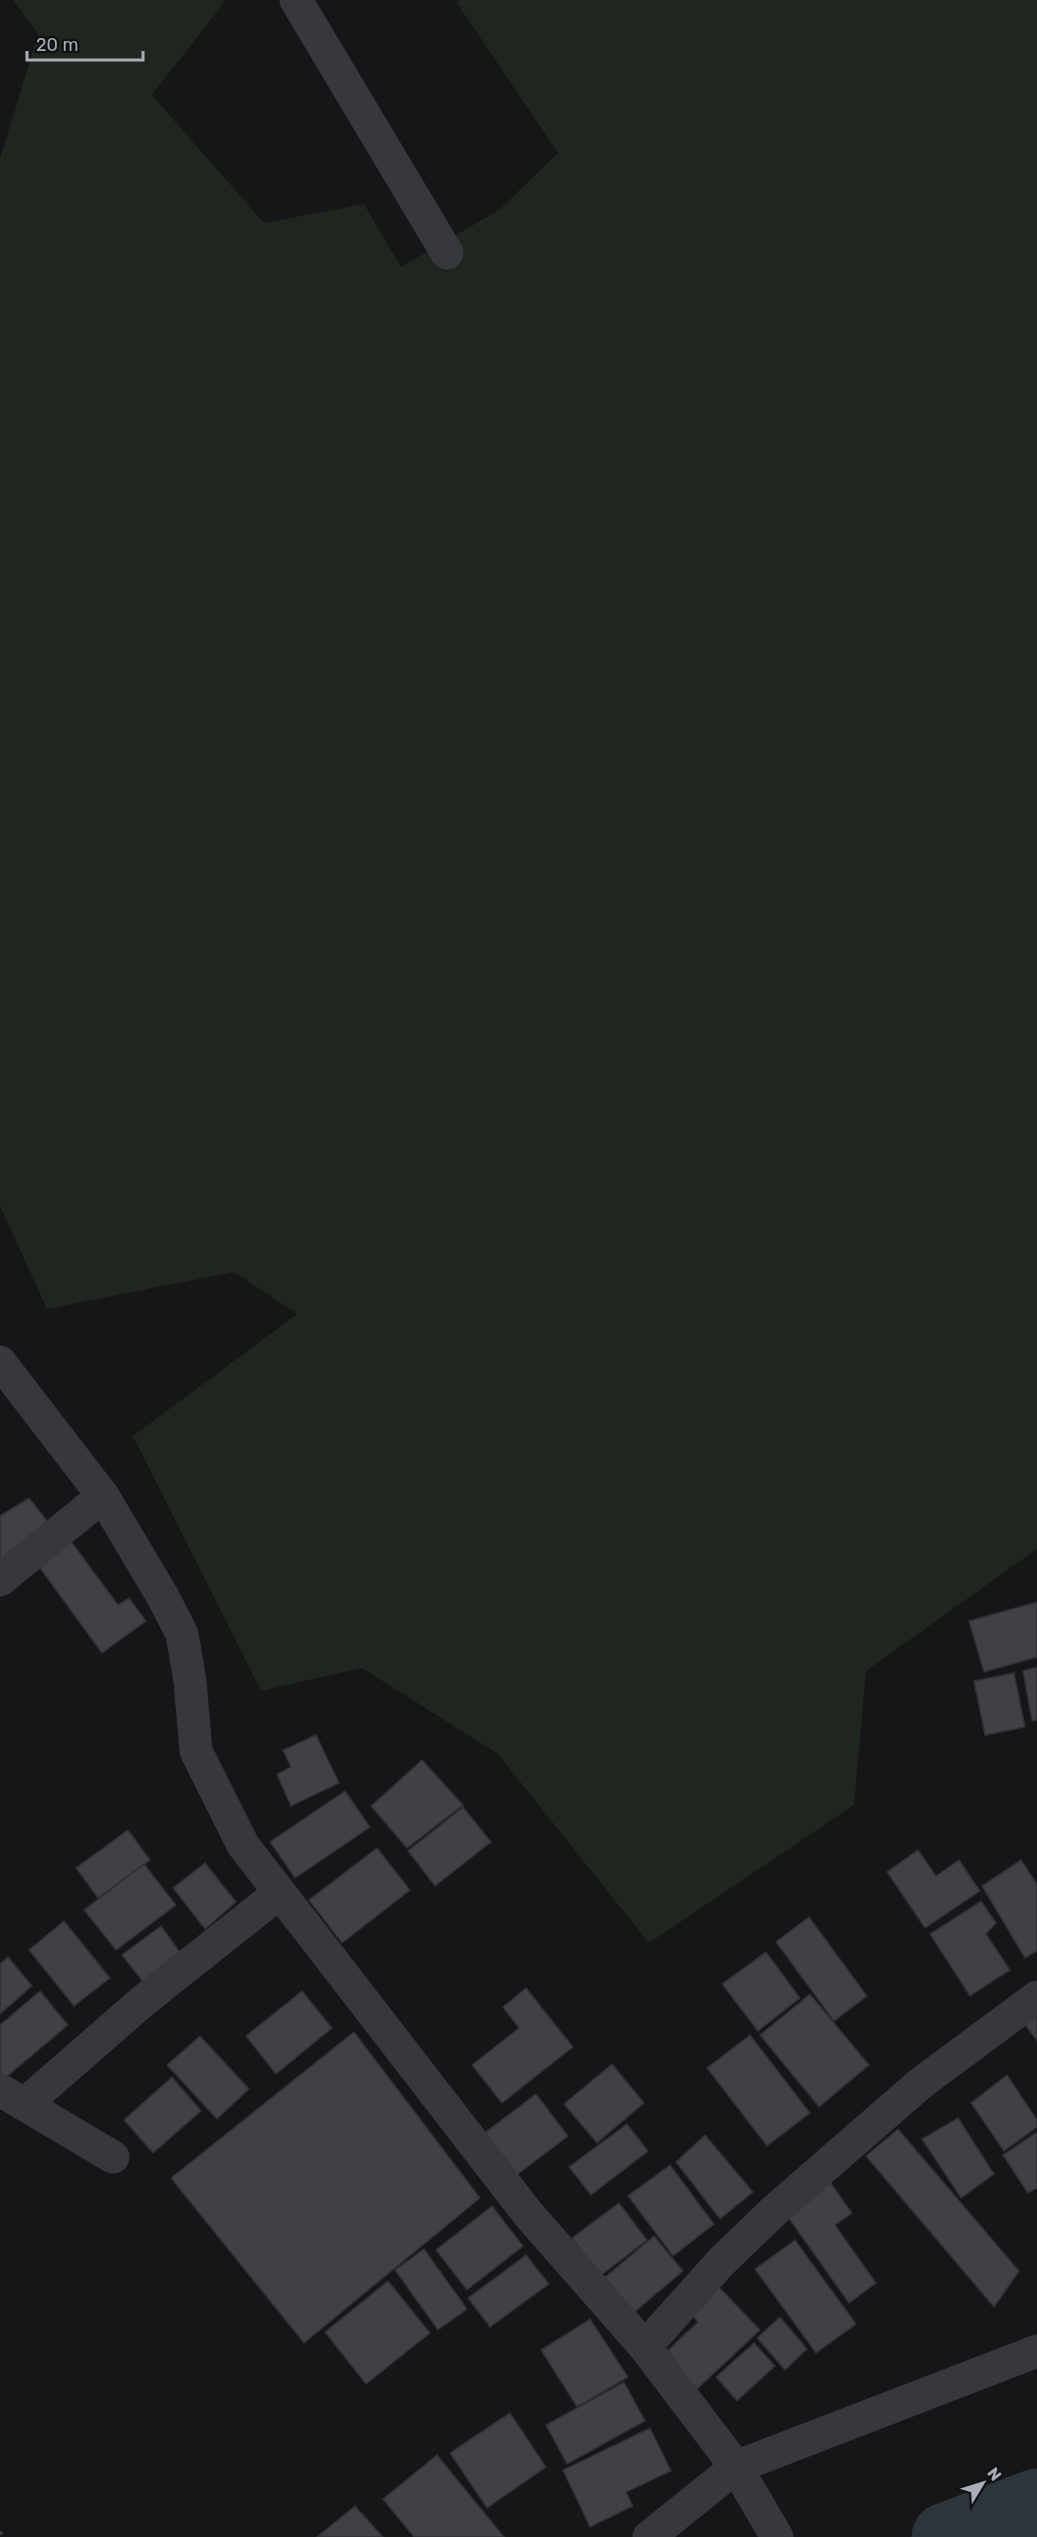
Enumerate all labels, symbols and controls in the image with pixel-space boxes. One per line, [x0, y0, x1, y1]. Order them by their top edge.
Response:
scale bar [27, 24, 142, 62]
text: 20 m [36, 34, 78, 56]
north arrow [953, 2453, 1013, 2513]
text: N [983, 2464, 1005, 2484]

